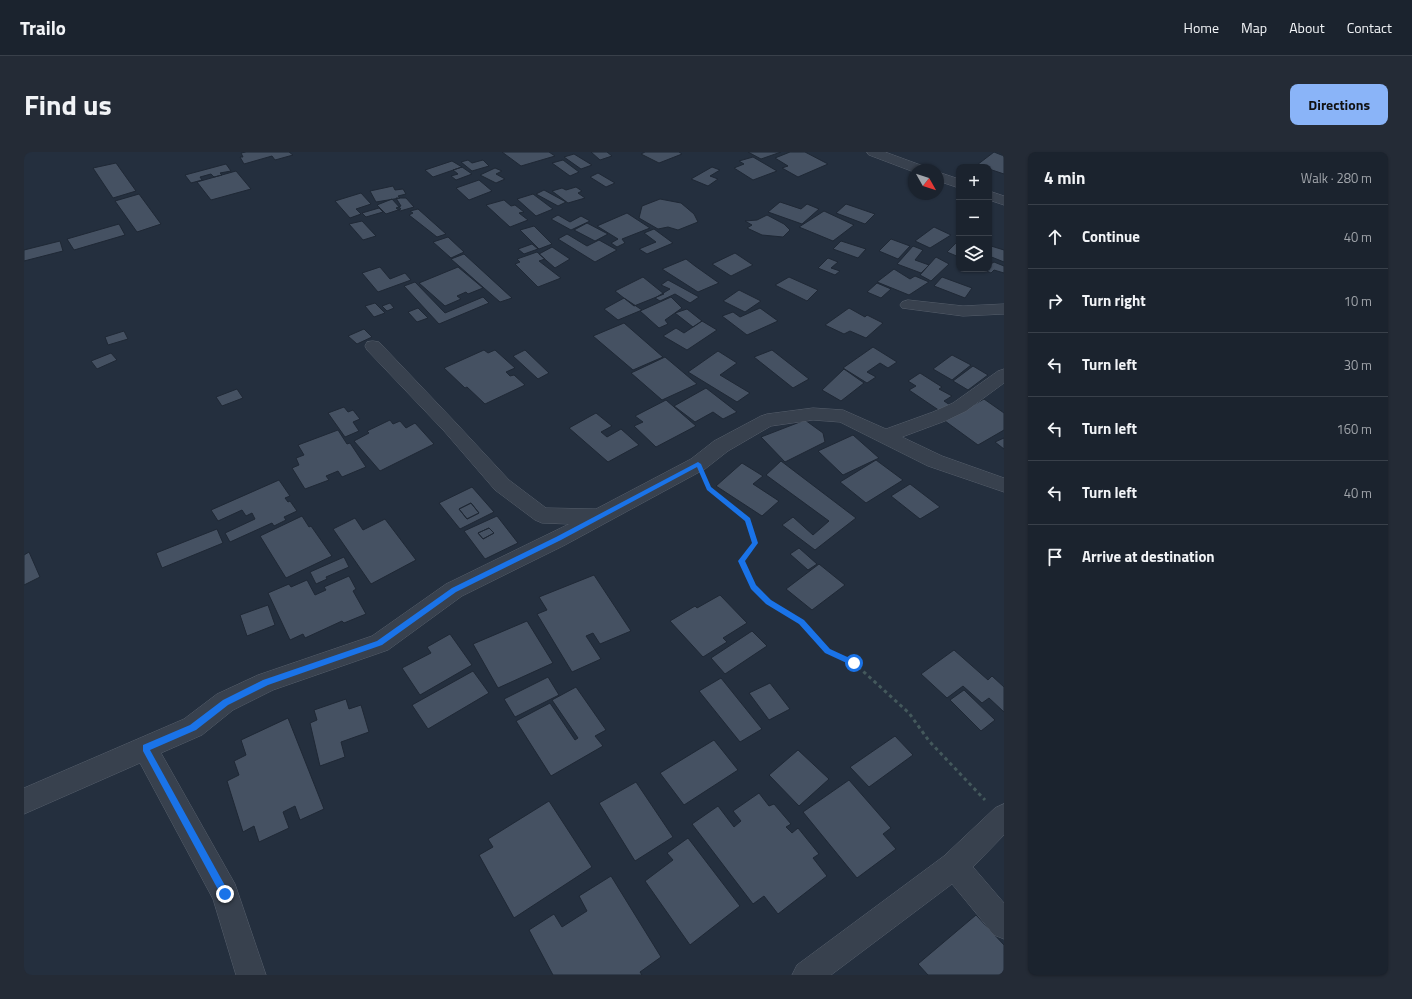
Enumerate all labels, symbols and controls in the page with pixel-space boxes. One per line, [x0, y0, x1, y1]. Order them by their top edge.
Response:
text: Trailo [20, 13, 66, 42]
text: Home [1184, 17, 1219, 38]
text: Map [1241, 17, 1267, 38]
text: About [1289, 17, 1325, 38]
text: Contact [1347, 17, 1392, 38]
text: Find us [24, 83, 112, 126]
button: Directions [1290, 84, 1388, 125]
north arrow [908, 164, 944, 200]
map controls [956, 164, 992, 272]
button: + [956, 164, 992, 200]
text: 4 min [1044, 165, 1085, 191]
text: Walk · 280 m [1301, 168, 1372, 188]
button: − [956, 200, 992, 236]
text: Continue [1082, 225, 1140, 248]
icon: ahead [1044, 226, 1066, 248]
text: 40 m [1344, 227, 1372, 247]
button: layers [956, 236, 992, 272]
text: Turn right [1082, 289, 1146, 312]
icon: right [1044, 290, 1066, 312]
text: 10 m [1344, 291, 1372, 311]
text: Turn left [1082, 353, 1137, 376]
icon: left [1044, 354, 1066, 376]
text: 30 m [1344, 355, 1372, 375]
text: Turn left [1082, 417, 1137, 440]
icon: left [1044, 418, 1066, 440]
text: 160 m [1336, 419, 1372, 439]
text: Turn left [1082, 481, 1137, 504]
icon: left [1044, 482, 1066, 504]
text: 40 m [1344, 483, 1372, 503]
text: Arrive at destination [1082, 545, 1215, 568]
icon: arrive [1044, 546, 1066, 568]
route start [845, 654, 863, 672]
route end [216, 885, 234, 903]

